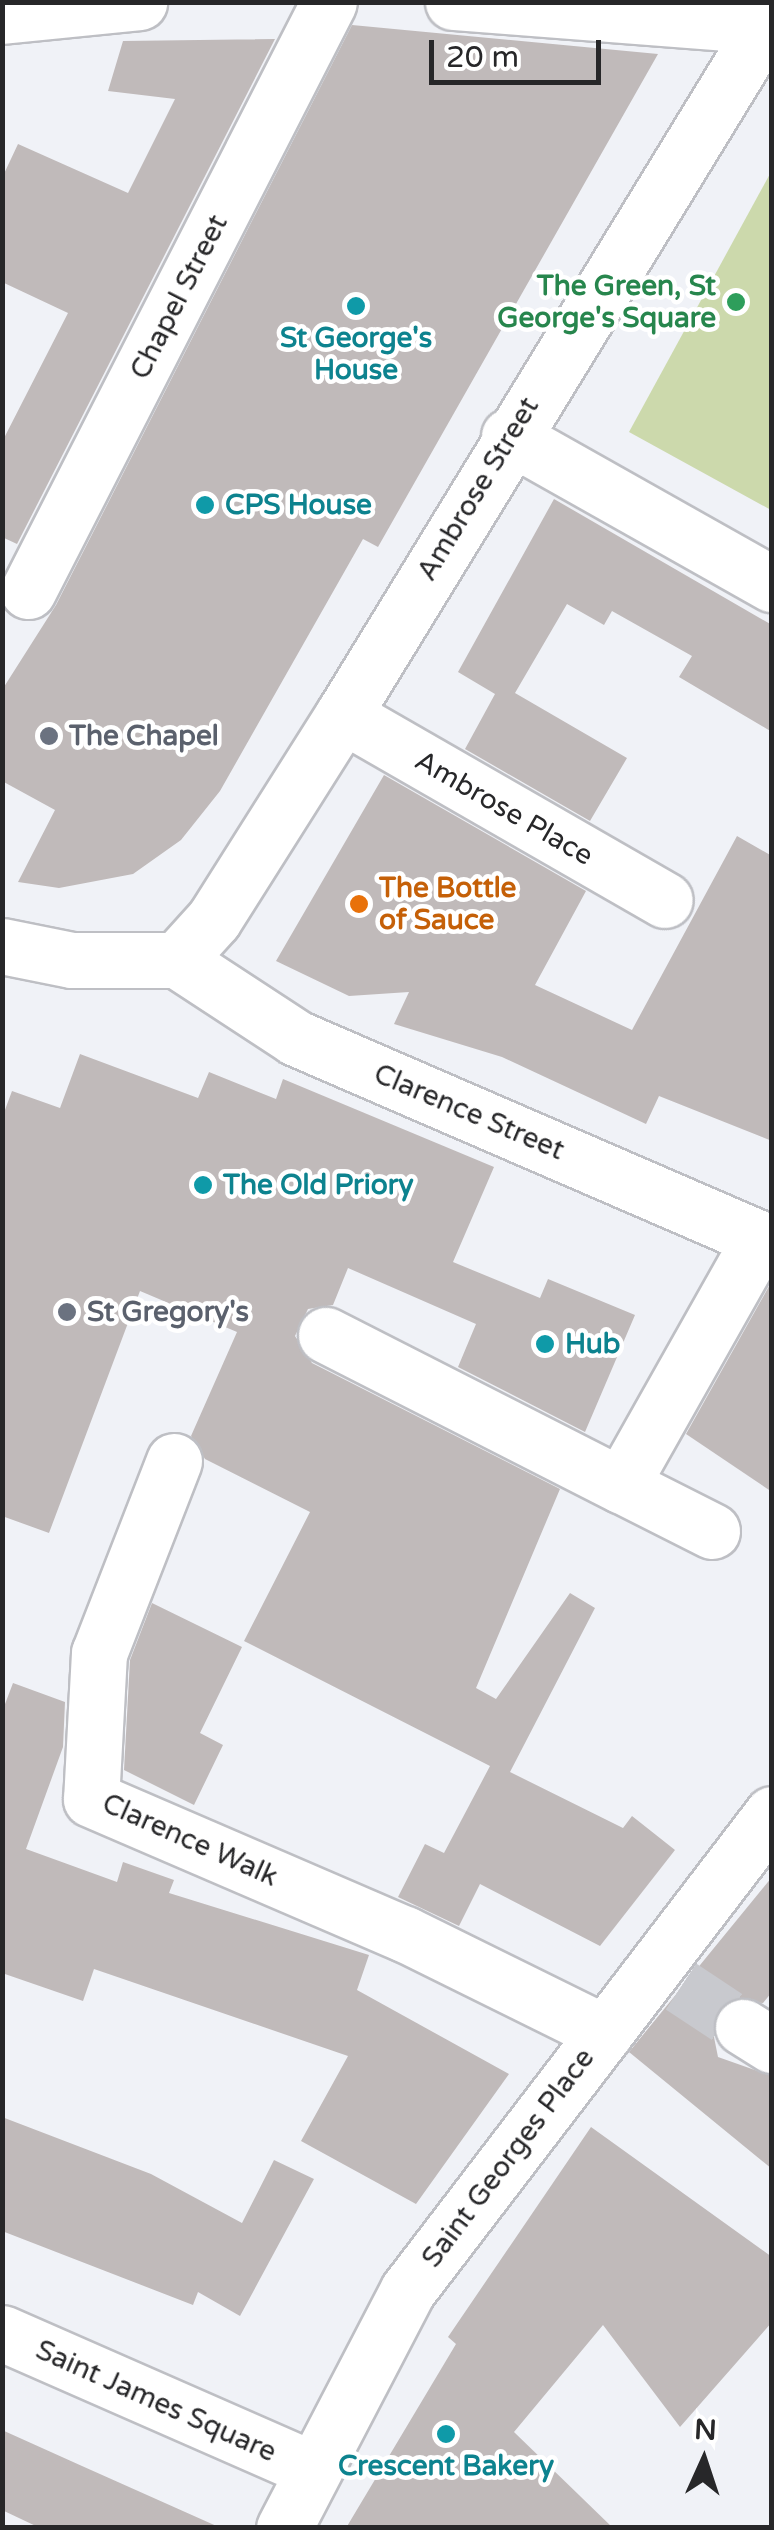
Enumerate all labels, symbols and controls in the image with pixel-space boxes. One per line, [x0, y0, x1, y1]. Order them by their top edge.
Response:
scale bar [434, 20, 606, 82]
text: 20 m [446, 39, 519, 76]
street label: Chapel Street [123, 209, 235, 385]
place label: The Green, St George's Square [497, 269, 716, 335]
marker: The Green, St George's Square [725, 291, 747, 313]
marker: St George's House [345, 295, 367, 317]
place label: St George's House [280, 321, 432, 387]
street label: Ambrose Street [410, 391, 546, 587]
place label: CPS House [225, 488, 372, 522]
marker: CPS House [194, 494, 216, 516]
place label: The Chapel [69, 719, 219, 753]
marker: The Chapel [38, 725, 60, 747]
street label: Ambrose Place [409, 743, 599, 873]
place label: The Bottle of Sauce [379, 871, 516, 937]
marker: The Bottle of Sauce [348, 893, 370, 915]
street label: Clarence Street [369, 1057, 569, 1167]
place label: The Old Priory [223, 1168, 414, 1202]
marker: The Old Priory [192, 1174, 214, 1196]
place label: St Gregory's [87, 1295, 249, 1329]
marker: St Gregory's [56, 1301, 78, 1323]
place label: Hub [565, 1327, 620, 1361]
marker: Hub [534, 1333, 556, 1355]
street label: Clarence Walk [97, 1786, 283, 1894]
street label: Saint Georges Place [415, 2042, 601, 2274]
street label: Saint James Square [31, 2333, 281, 2469]
north arrow [654, 2410, 754, 2510]
text: N [693, 2412, 718, 2448]
marker: Crescent Bakery [435, 2423, 457, 2445]
place label: Crescent Bakery [338, 2449, 554, 2483]

